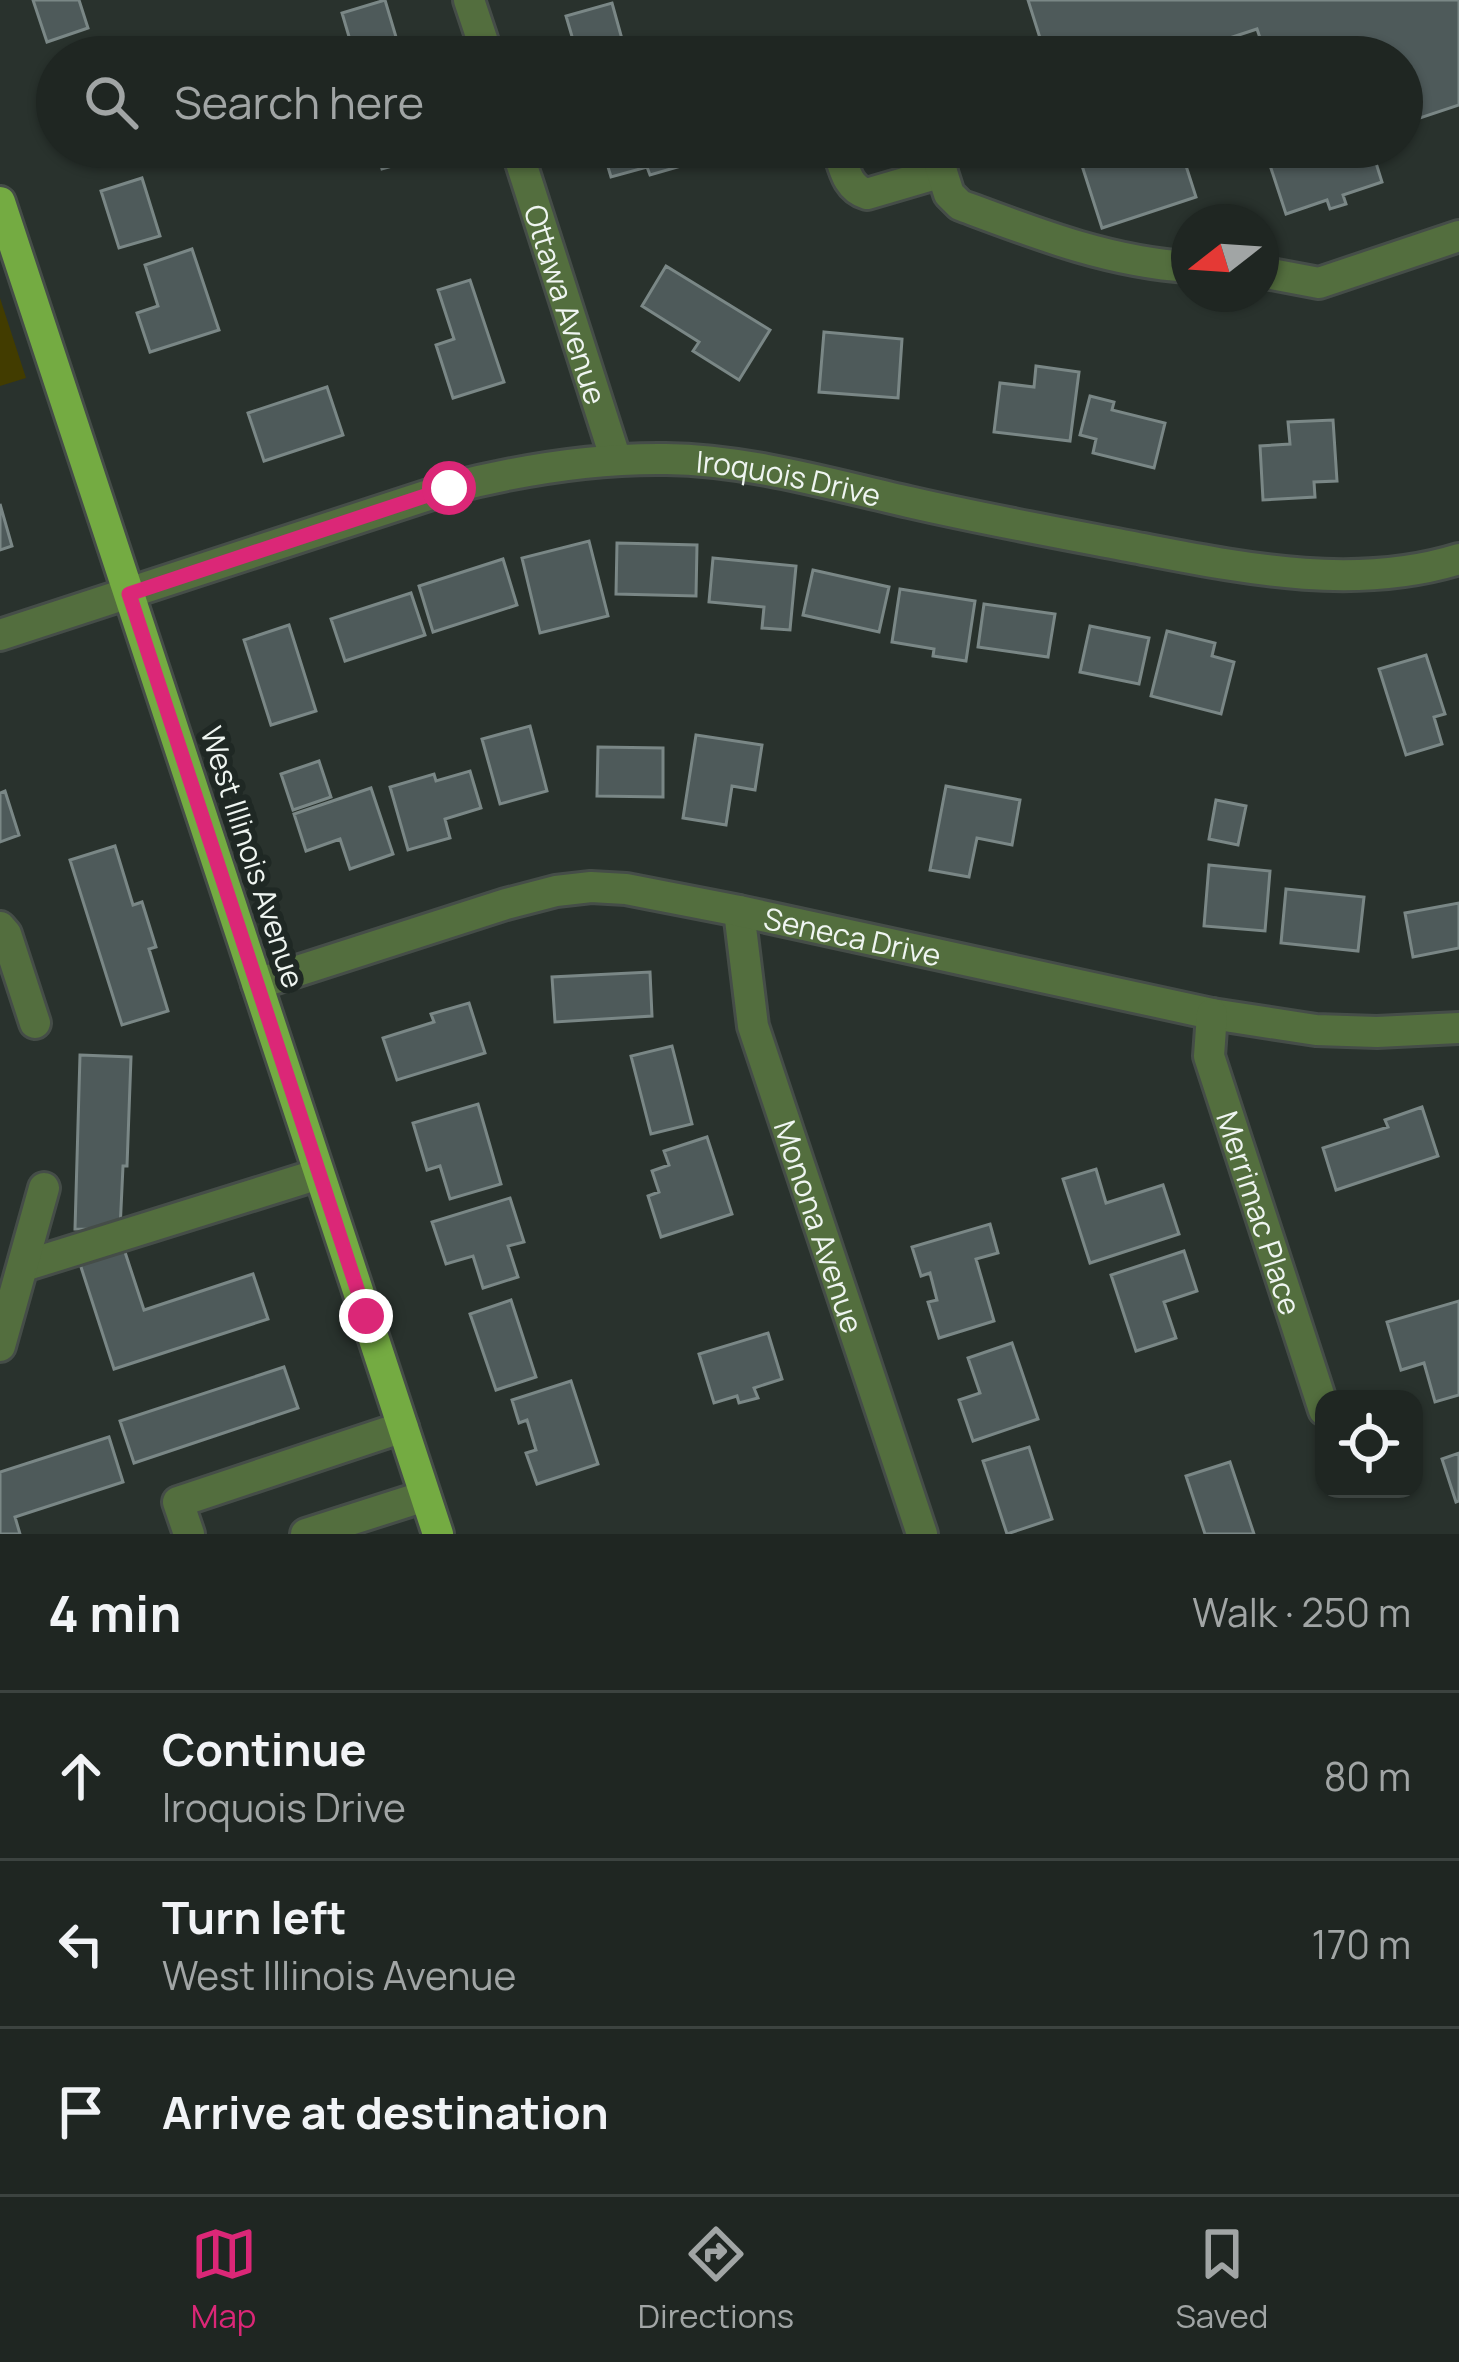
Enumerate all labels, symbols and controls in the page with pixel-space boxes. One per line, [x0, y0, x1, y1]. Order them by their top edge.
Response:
search box [36, 36, 1423, 168]
icon: search [78, 69, 144, 135]
text: Search here [174, 71, 424, 133]
street label: Ottawa Avenue [515, 199, 617, 409]
north arrow [1171, 204, 1279, 312]
street label: Iroquois Drive [695, 440, 885, 515]
route start [422, 461, 476, 515]
street label: West Illinois Avenue [191, 721, 315, 993]
street label: Seneca Drive [760, 897, 945, 975]
street label: Merrimac Place [1208, 1106, 1312, 1320]
street label: Monona Avenue [765, 1115, 874, 1338]
route end [339, 1289, 393, 1343]
map controls [1315, 1390, 1423, 1498]
button: locate [1315, 1390, 1423, 1498]
text: 4 min [48, 1578, 181, 1647]
text: Walk · 250 m [1192, 1585, 1411, 1639]
text: Continue [162, 1718, 367, 1780]
icon: ahead [48, 1743, 114, 1809]
text: 80 m [1324, 1749, 1411, 1803]
text: Iroquois Drive [162, 1780, 406, 1834]
text: Turn left [162, 1886, 347, 1948]
icon: left [48, 1911, 114, 1977]
text: 170 m [1312, 1917, 1411, 1971]
text: West Illinois Avenue [162, 1948, 516, 2002]
icon: arrive [48, 2079, 114, 2145]
text: Arrive at destination [162, 2081, 609, 2143]
tab: Map [191, 2221, 257, 2338]
tab: Directions [638, 2221, 794, 2338]
tab: Saved [1175, 2221, 1268, 2338]

